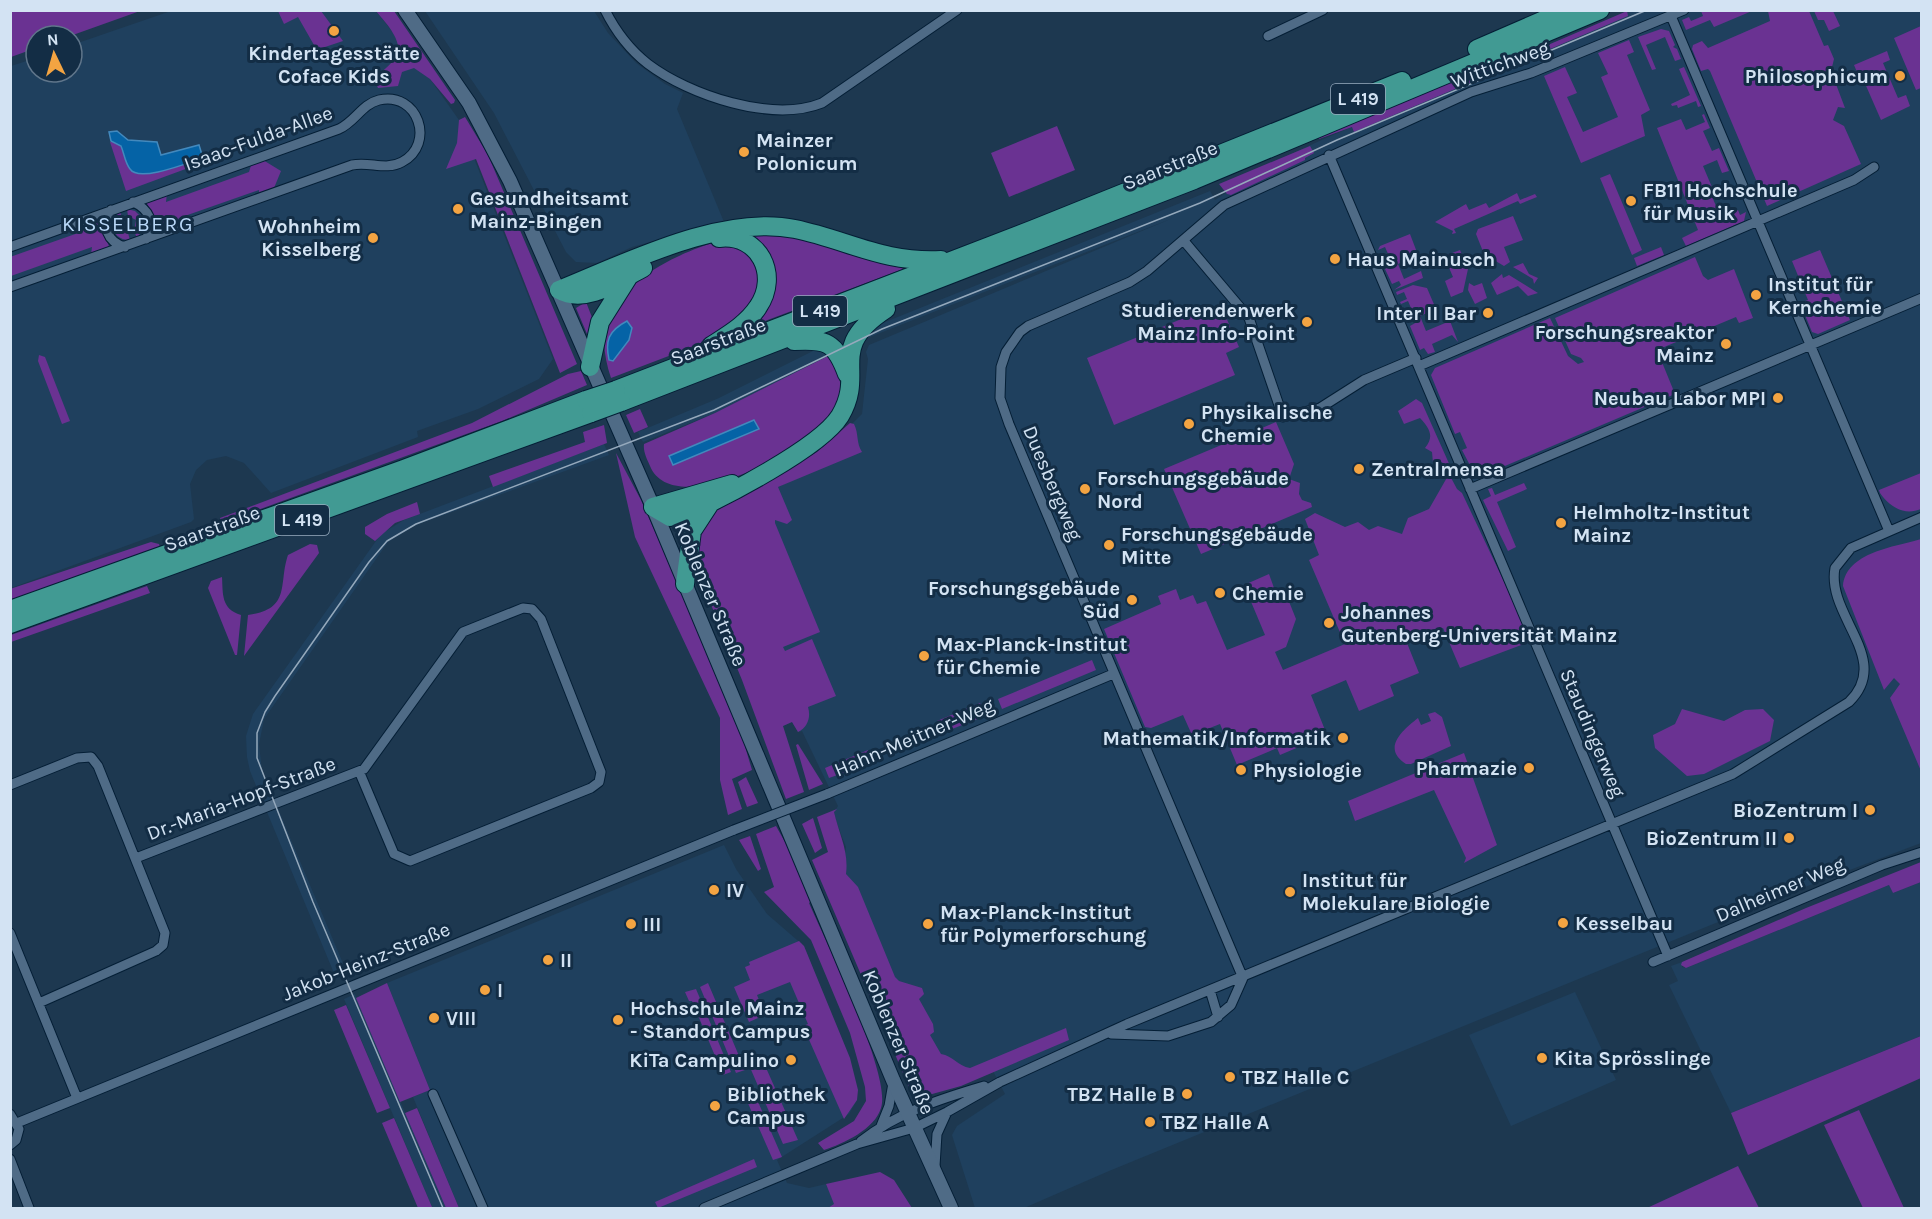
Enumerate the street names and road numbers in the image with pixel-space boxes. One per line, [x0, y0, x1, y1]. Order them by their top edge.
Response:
street label: Wittichweg [1448, 36, 1553, 93]
road number: L 419 [1331, 84, 1385, 114]
street label: Isaac-Fulda-Allee [181, 101, 335, 176]
street label: Saarstraße [1119, 136, 1221, 195]
road number: L 419 [793, 296, 847, 326]
street label: Saarstraße [667, 313, 769, 370]
street label: Duesbergweg [1018, 422, 1087, 544]
street label: Saarstraße [161, 501, 263, 556]
road number: L 419 [275, 505, 329, 535]
street label: Koblenzer Straße [670, 518, 751, 670]
street label: Staudingerweg [1555, 665, 1630, 801]
street label: Hahn-Meitner-Weg [831, 693, 998, 782]
street label: Dr.-Maria-Hopf-Straße [144, 752, 339, 845]
street label: Dalheimer Weg [1712, 852, 1848, 927]
street label: Jakob-Heinz-Straße [279, 917, 453, 1006]
street label: Koblenzer Straße [858, 966, 939, 1118]

